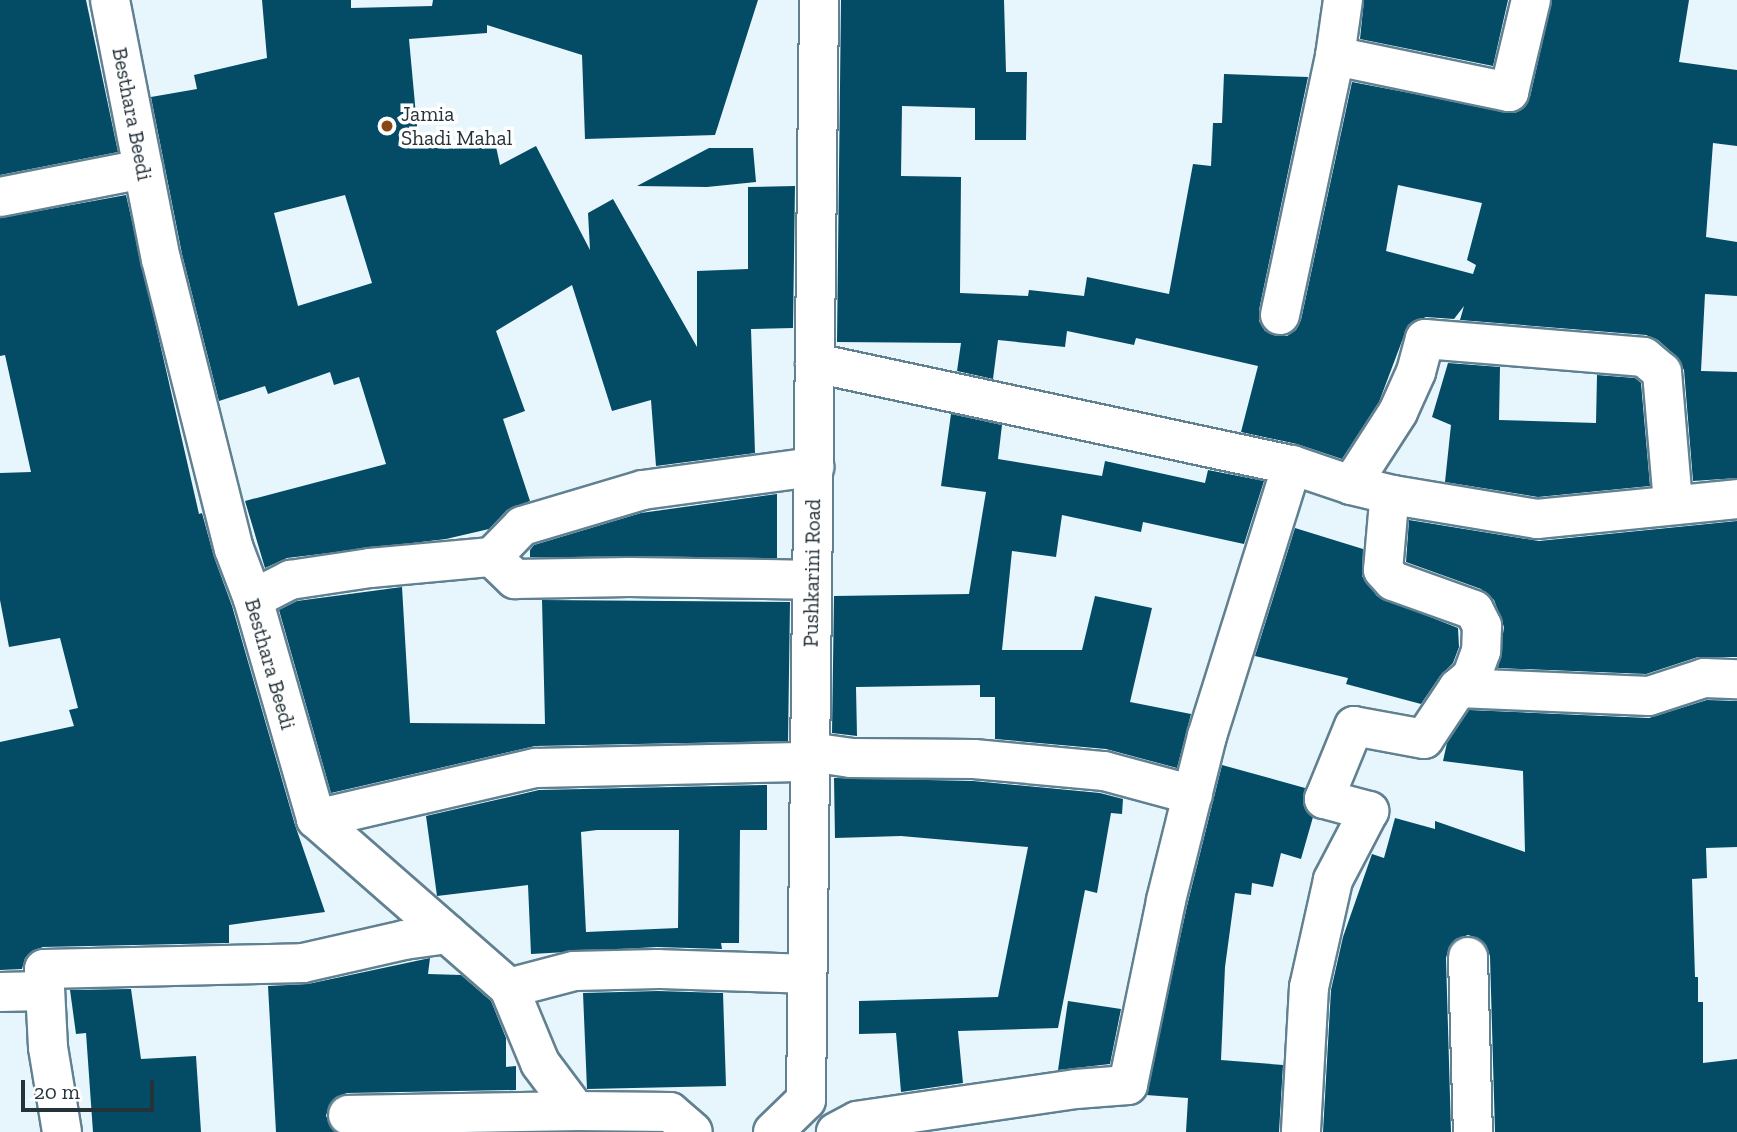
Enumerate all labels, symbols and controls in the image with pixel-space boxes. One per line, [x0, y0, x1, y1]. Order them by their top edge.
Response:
street label: Besthara Beedi [107, 45, 157, 183]
place label: Jamia Shadi Mahal [401, 101, 512, 151]
marker: Jamia Shadi Mahal [379, 118, 395, 134]
street label: Pushkarini Road [798, 499, 826, 647]
street label: Besthara Beedi [239, 596, 301, 732]
scale bar [24, 1066, 158, 1110]
text: 20 m [34, 1079, 80, 1104]

